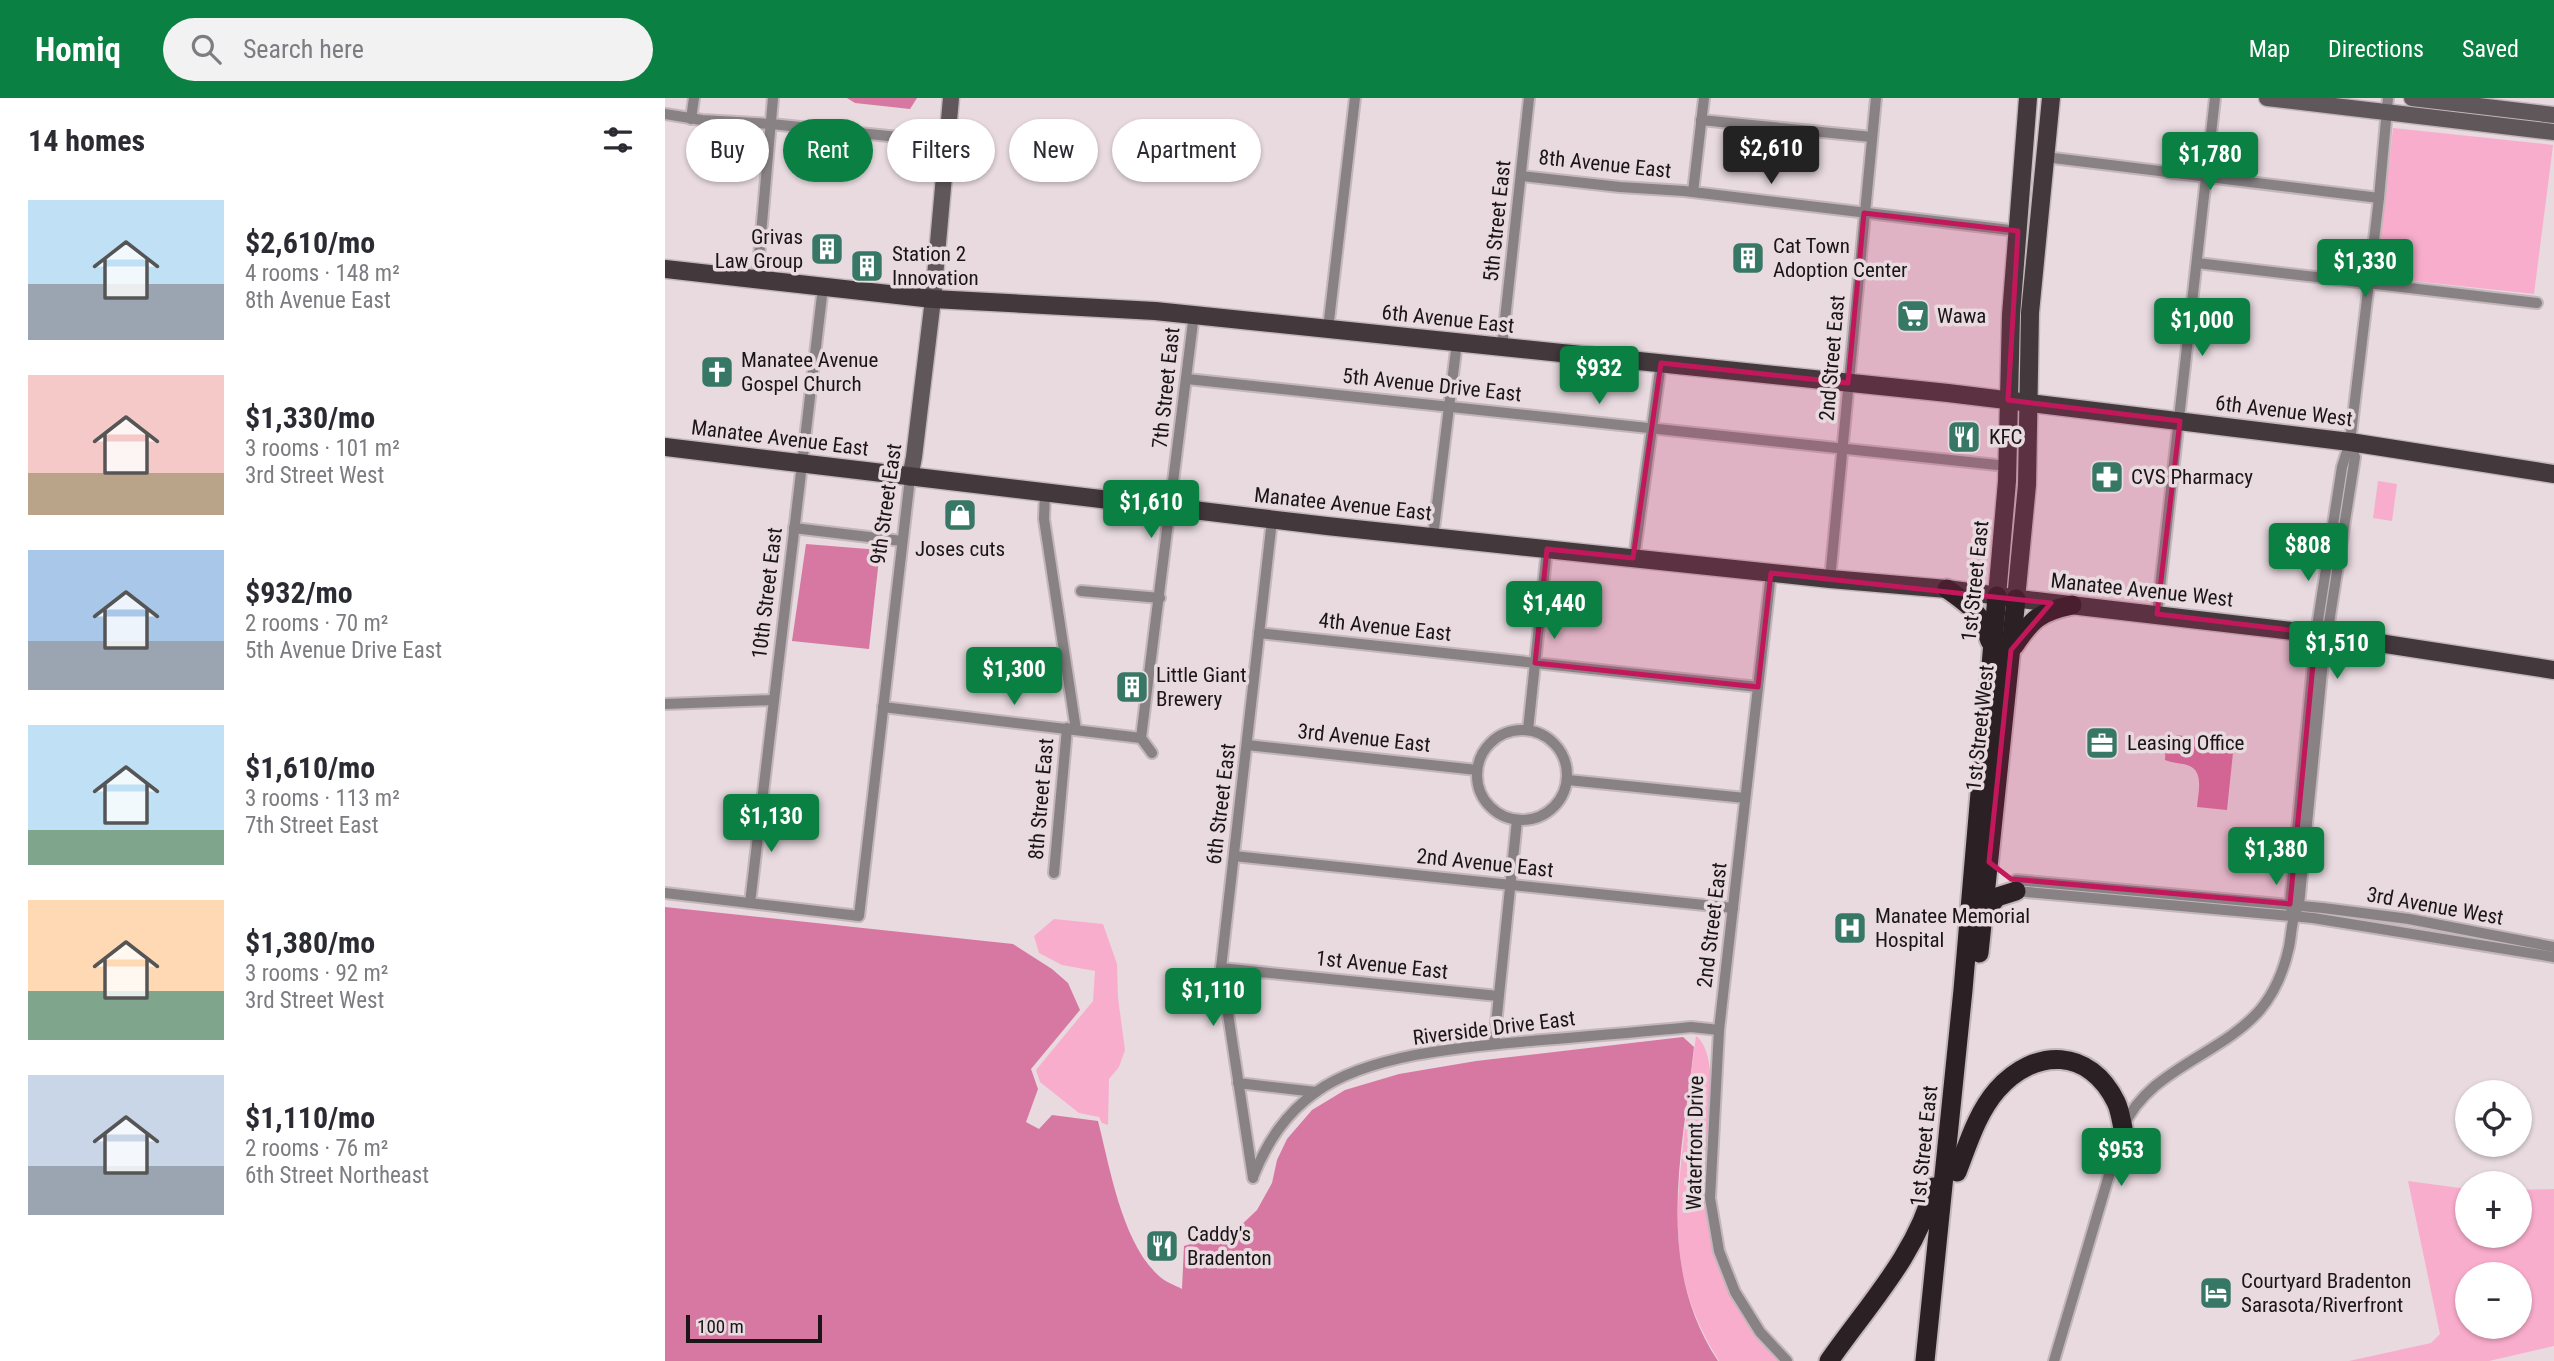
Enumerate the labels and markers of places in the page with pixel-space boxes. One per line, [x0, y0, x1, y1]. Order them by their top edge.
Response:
pin: $2,610 [1714, 126, 1828, 186]
pin: $1,780 [2153, 132, 2267, 192]
place label: Grivas Law Group [715, 225, 803, 273]
building icon: Grivas Law Group [808, 230, 846, 268]
place label: Cat Town Adoption Center [1773, 234, 1907, 282]
building icon: Cat Town Adoption Center [1729, 239, 1767, 277]
pin: $1,330 [2308, 240, 2422, 299]
place label: Station 2 Innovation [892, 242, 979, 290]
building icon: Station 2 Innovation [848, 247, 886, 285]
supermarket icon: Wawa [1894, 297, 1932, 335]
pin: $1,000 [2145, 299, 2259, 358]
place label: Wawa [1937, 304, 1986, 328]
pin: $932 [1558, 346, 1640, 406]
place label: Manatee Avenue Gospel Church [741, 348, 878, 396]
church icon: Manatee Avenue Gospel Church [698, 353, 736, 391]
restaurant icon: KFC [1945, 418, 1983, 456]
place label: KFC [1989, 425, 2022, 449]
pharmacy icon: CVS Pharmacy [2088, 458, 2126, 496]
place label: CVS Pharmacy [2131, 465, 2253, 489]
pin: $1,610 [1094, 480, 1208, 540]
shop icon: Joses cuts [941, 496, 979, 534]
pin: $808 [2267, 524, 2349, 583]
place label: Joses cuts [915, 537, 1005, 561]
pin: $1,440 [1497, 582, 1611, 641]
pin: $1,510 [2280, 622, 2394, 681]
pin: $1,300 [957, 648, 1071, 707]
place label: Little Giant Brewery [1156, 663, 1246, 711]
building icon: Little Giant Brewery [1113, 668, 1151, 706]
office icon: Leasing Office [2083, 724, 2121, 762]
place label: Leasing Office [2127, 731, 2245, 755]
pin: $1,130 [714, 794, 828, 854]
pin: $1,380 [2219, 828, 2333, 887]
place label: Manatee Memorial Hospital [1875, 904, 2030, 952]
hospital icon: Manatee Memorial Hospital [1831, 909, 1869, 947]
pin: $1,110 [1156, 968, 1270, 1028]
pin: $953 [2080, 1128, 2162, 1188]
place label: Caddy's Bradenton [1187, 1222, 1272, 1270]
restaurant icon: Caddy's Bradenton [1143, 1227, 1181, 1265]
place label: Courtyard Bradenton Sarasota/Riverfront [2241, 1269, 2411, 1317]
hotel icon: Courtyard Bradenton Sarasota/Riverfront [2197, 1274, 2235, 1312]

